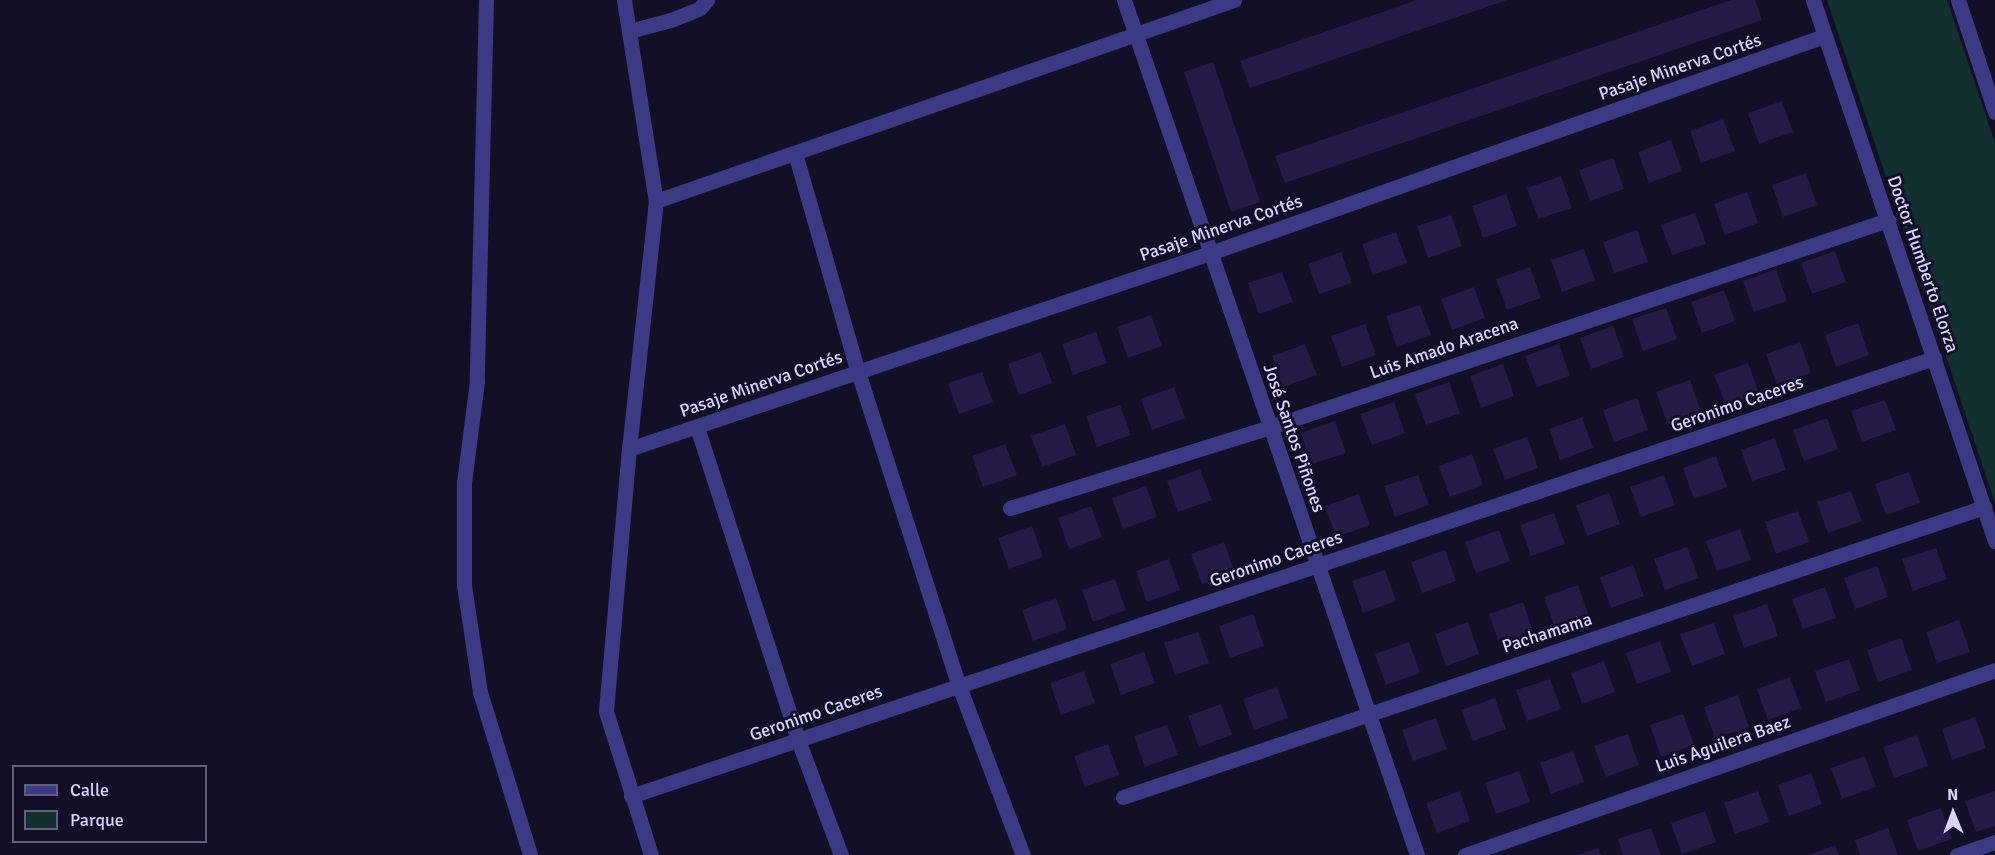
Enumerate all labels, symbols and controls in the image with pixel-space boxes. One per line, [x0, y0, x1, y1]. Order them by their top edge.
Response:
street label: Pasaje Minerva Cortés [1596, 29, 1764, 105]
street label: Doctor Humberto Elorza [1883, 173, 1963, 355]
street label: Pasaje Minerva Cortés [1137, 190, 1305, 266]
street label: Luis Amado Aracena [1367, 312, 1521, 384]
street label: Pasaje Minerva Cortés [677, 346, 845, 422]
street label: José Santos Piñones [1258, 361, 1330, 515]
street label: Geronimo Caceres [1668, 371, 1806, 437]
street label: Geronimo Caceres [1207, 526, 1345, 592]
street label: Pachamama [1499, 608, 1595, 658]
street label: Geronimo Caceres [747, 680, 885, 746]
street label: Luis Aguilera Baez [1653, 711, 1793, 777]
legend [12, 765, 207, 843]
text: Calle [70, 779, 109, 801]
north arrow [1923, 783, 1983, 843]
text: N [1947, 785, 1958, 805]
text: Parque [70, 809, 124, 831]

